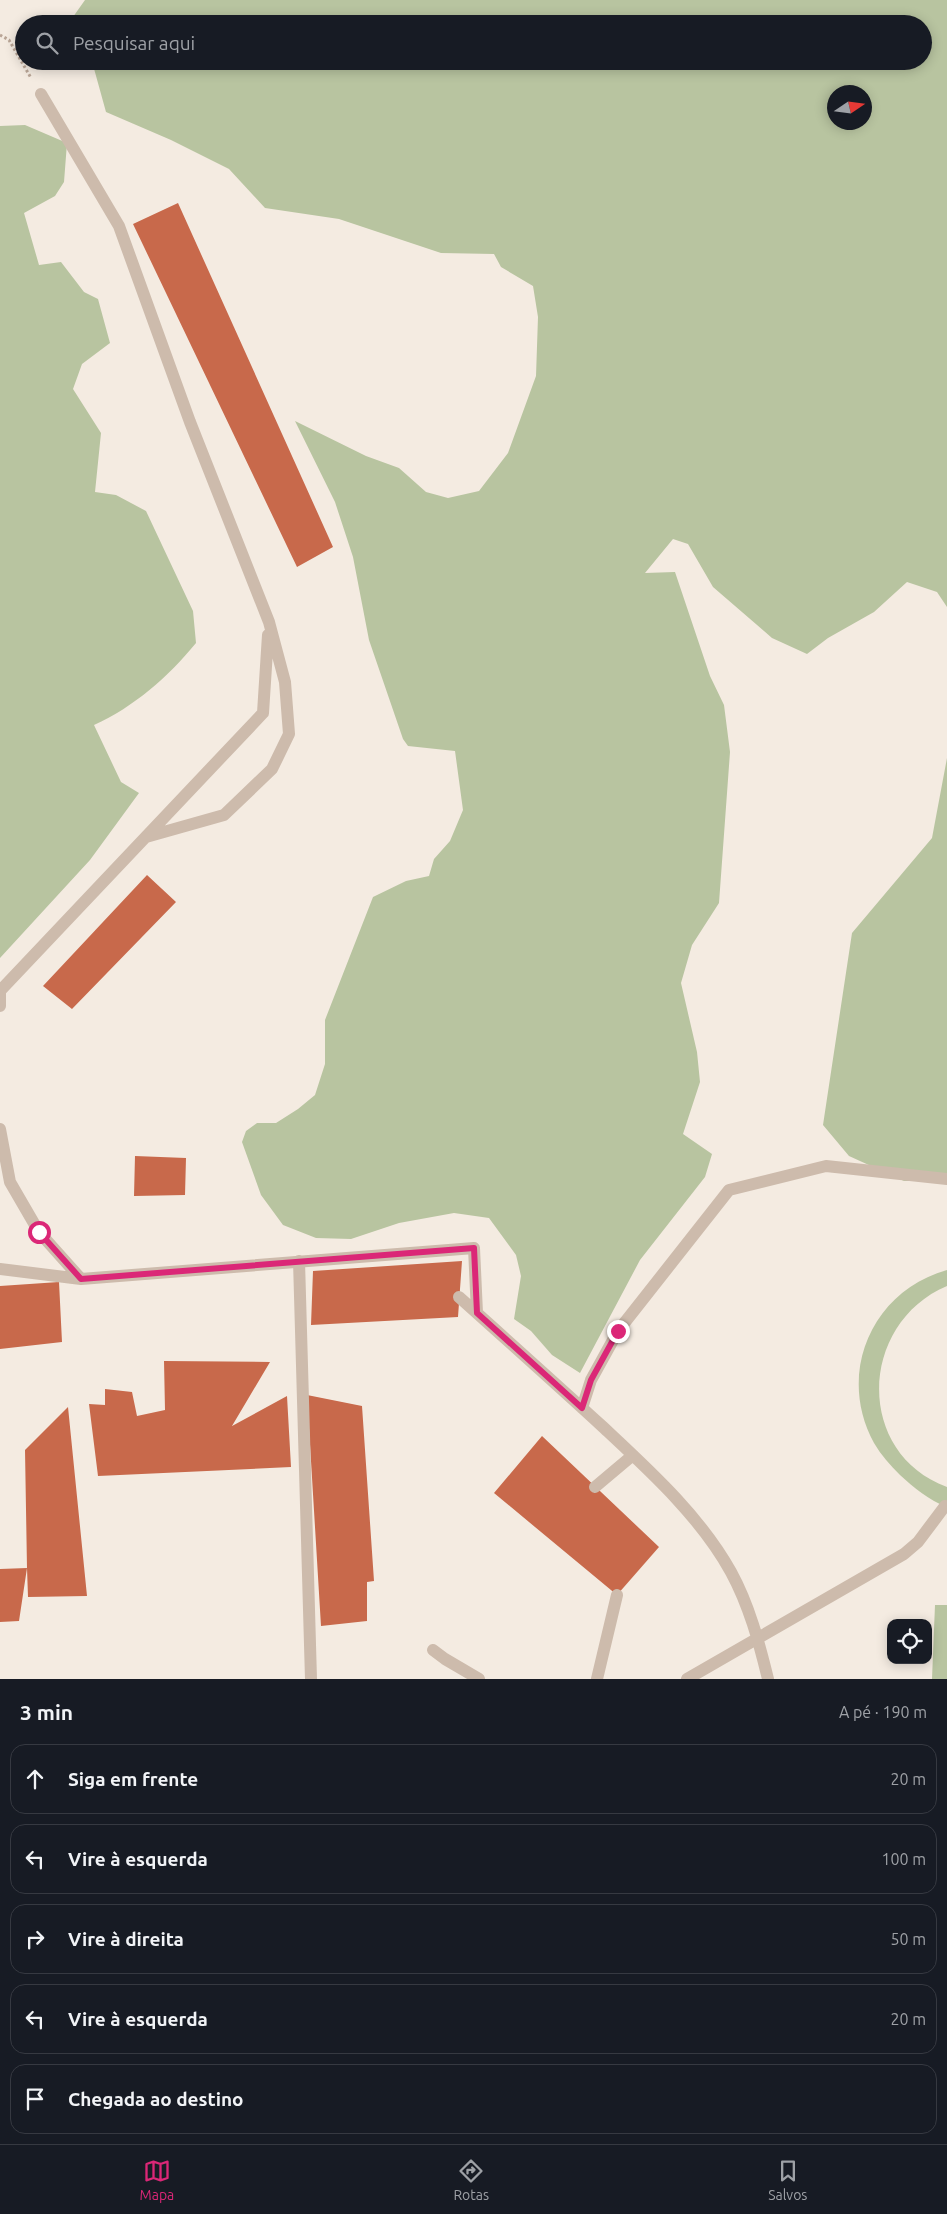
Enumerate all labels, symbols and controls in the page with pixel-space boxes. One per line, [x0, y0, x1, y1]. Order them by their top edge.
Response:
search box [15, 15, 932, 70]
icon: search [33, 29, 61, 57]
text: Pesquisar aqui [73, 32, 195, 54]
north arrow [827, 85, 872, 130]
route start [28, 1221, 51, 1244]
route end [607, 1320, 630, 1343]
map controls [887, 1619, 932, 1664]
button: locate [887, 1619, 932, 1664]
text: 3 min [20, 1700, 73, 1724]
text: A pé · 190 m [839, 1703, 927, 1721]
icon: ahead [21, 1765, 49, 1793]
text: Siga em frente [68, 1768, 198, 1790]
text: 20 m [890, 1770, 926, 1788]
icon: left [21, 1845, 49, 1873]
text: Vire à esquerda [68, 1848, 208, 1870]
text: 100 m [881, 1850, 926, 1868]
icon: right [21, 1925, 49, 1953]
text: Vire à direita [68, 1928, 184, 1950]
text: 50 m [890, 1930, 926, 1948]
icon: left [21, 2005, 49, 2033]
text: Vire à esquerda [68, 2008, 208, 2030]
text: 20 m [890, 2010, 926, 2028]
icon: arrive [21, 2085, 49, 2113]
text: Chegada ao destino [68, 2088, 244, 2110]
tab: Mapa [140, 2157, 174, 2203]
tab: Rotas [453, 2157, 489, 2203]
tab: Salvos [768, 2157, 807, 2203]

